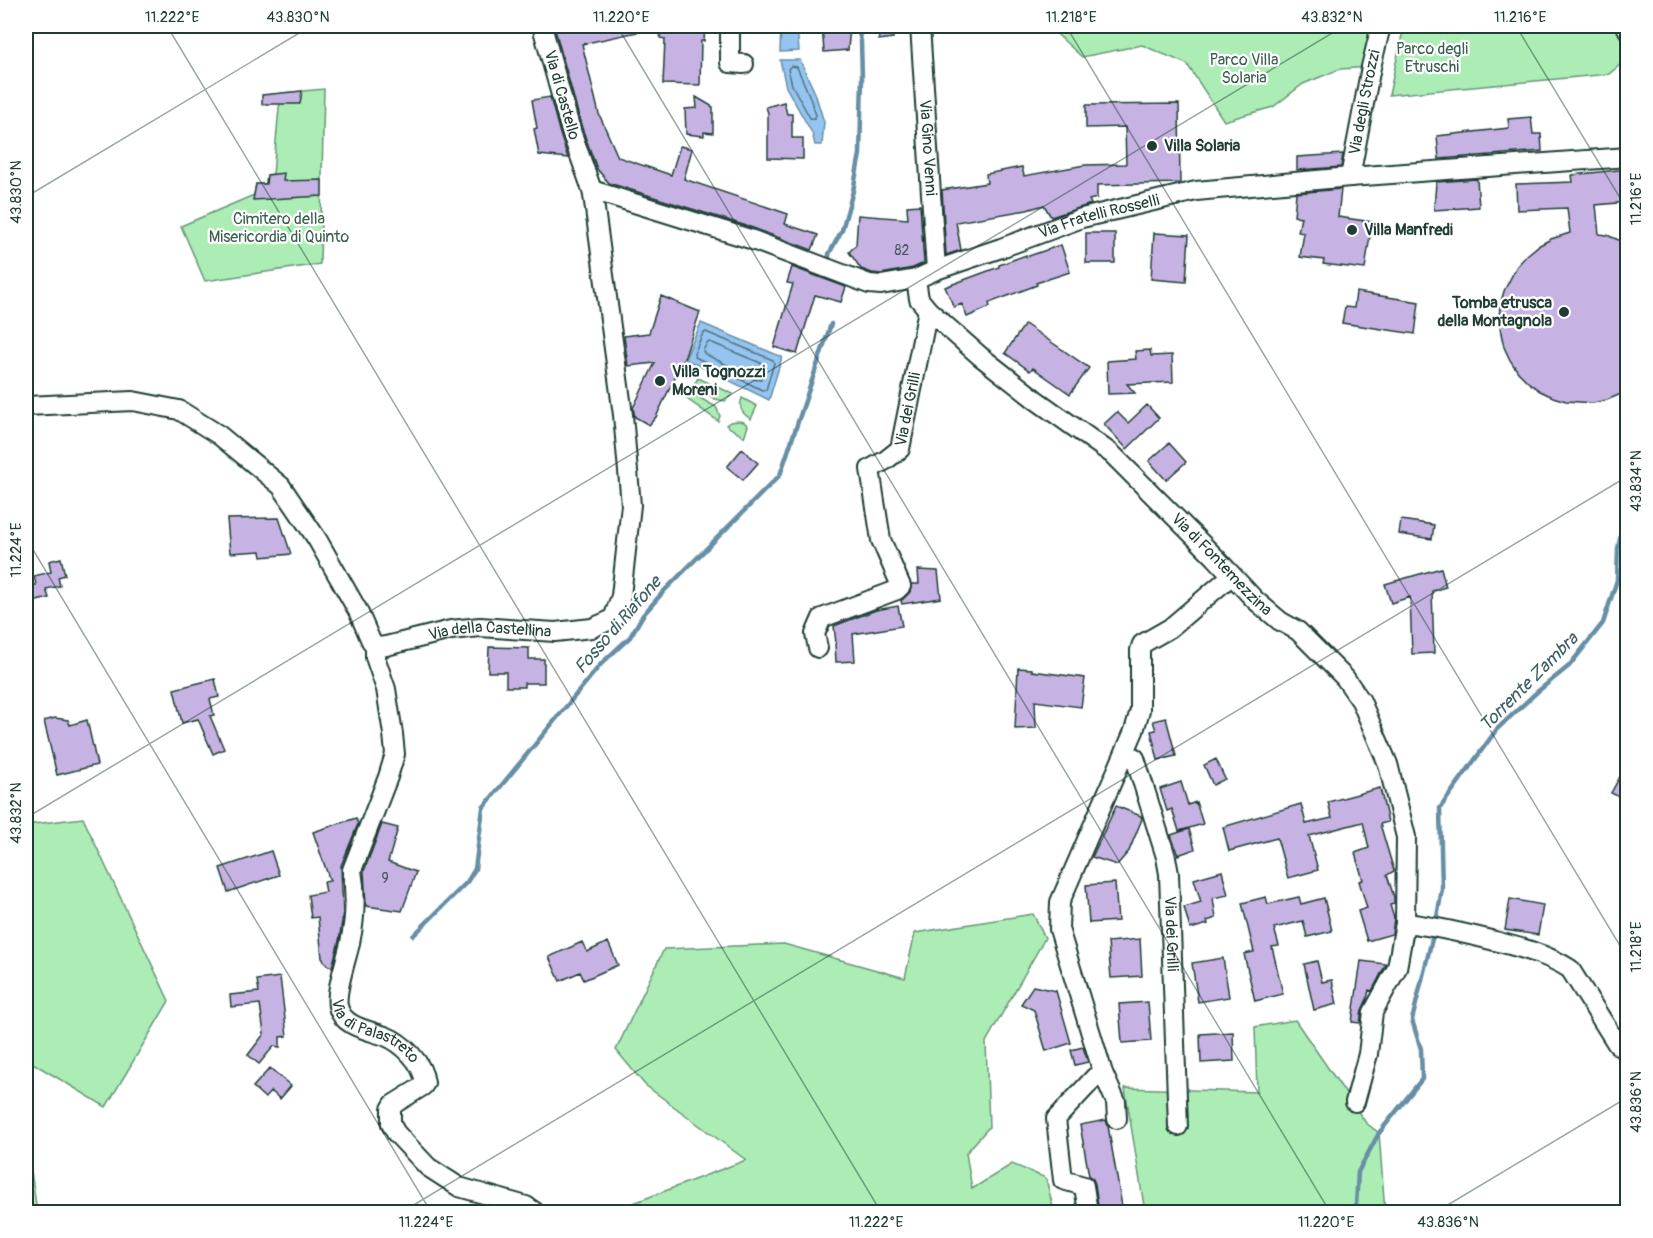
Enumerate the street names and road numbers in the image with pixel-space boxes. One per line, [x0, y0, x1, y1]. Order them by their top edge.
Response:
street label: Via di Castello [540, 48, 584, 143]
street label: Via degli Strozzi [1344, 48, 1385, 157]
street label: Via Gino Venni [915, 99, 941, 197]
street label: Via Fratelli Rosselli [1036, 190, 1161, 243]
street label: Via dei Grilli [891, 370, 925, 448]
street label: Via di Fontemezzina [1167, 509, 1276, 620]
street label: Via della Castellina [426, 617, 552, 645]
street label: Via dei Grilli [1160, 896, 1182, 972]
street label: Via di Palastreto [327, 998, 424, 1067]

